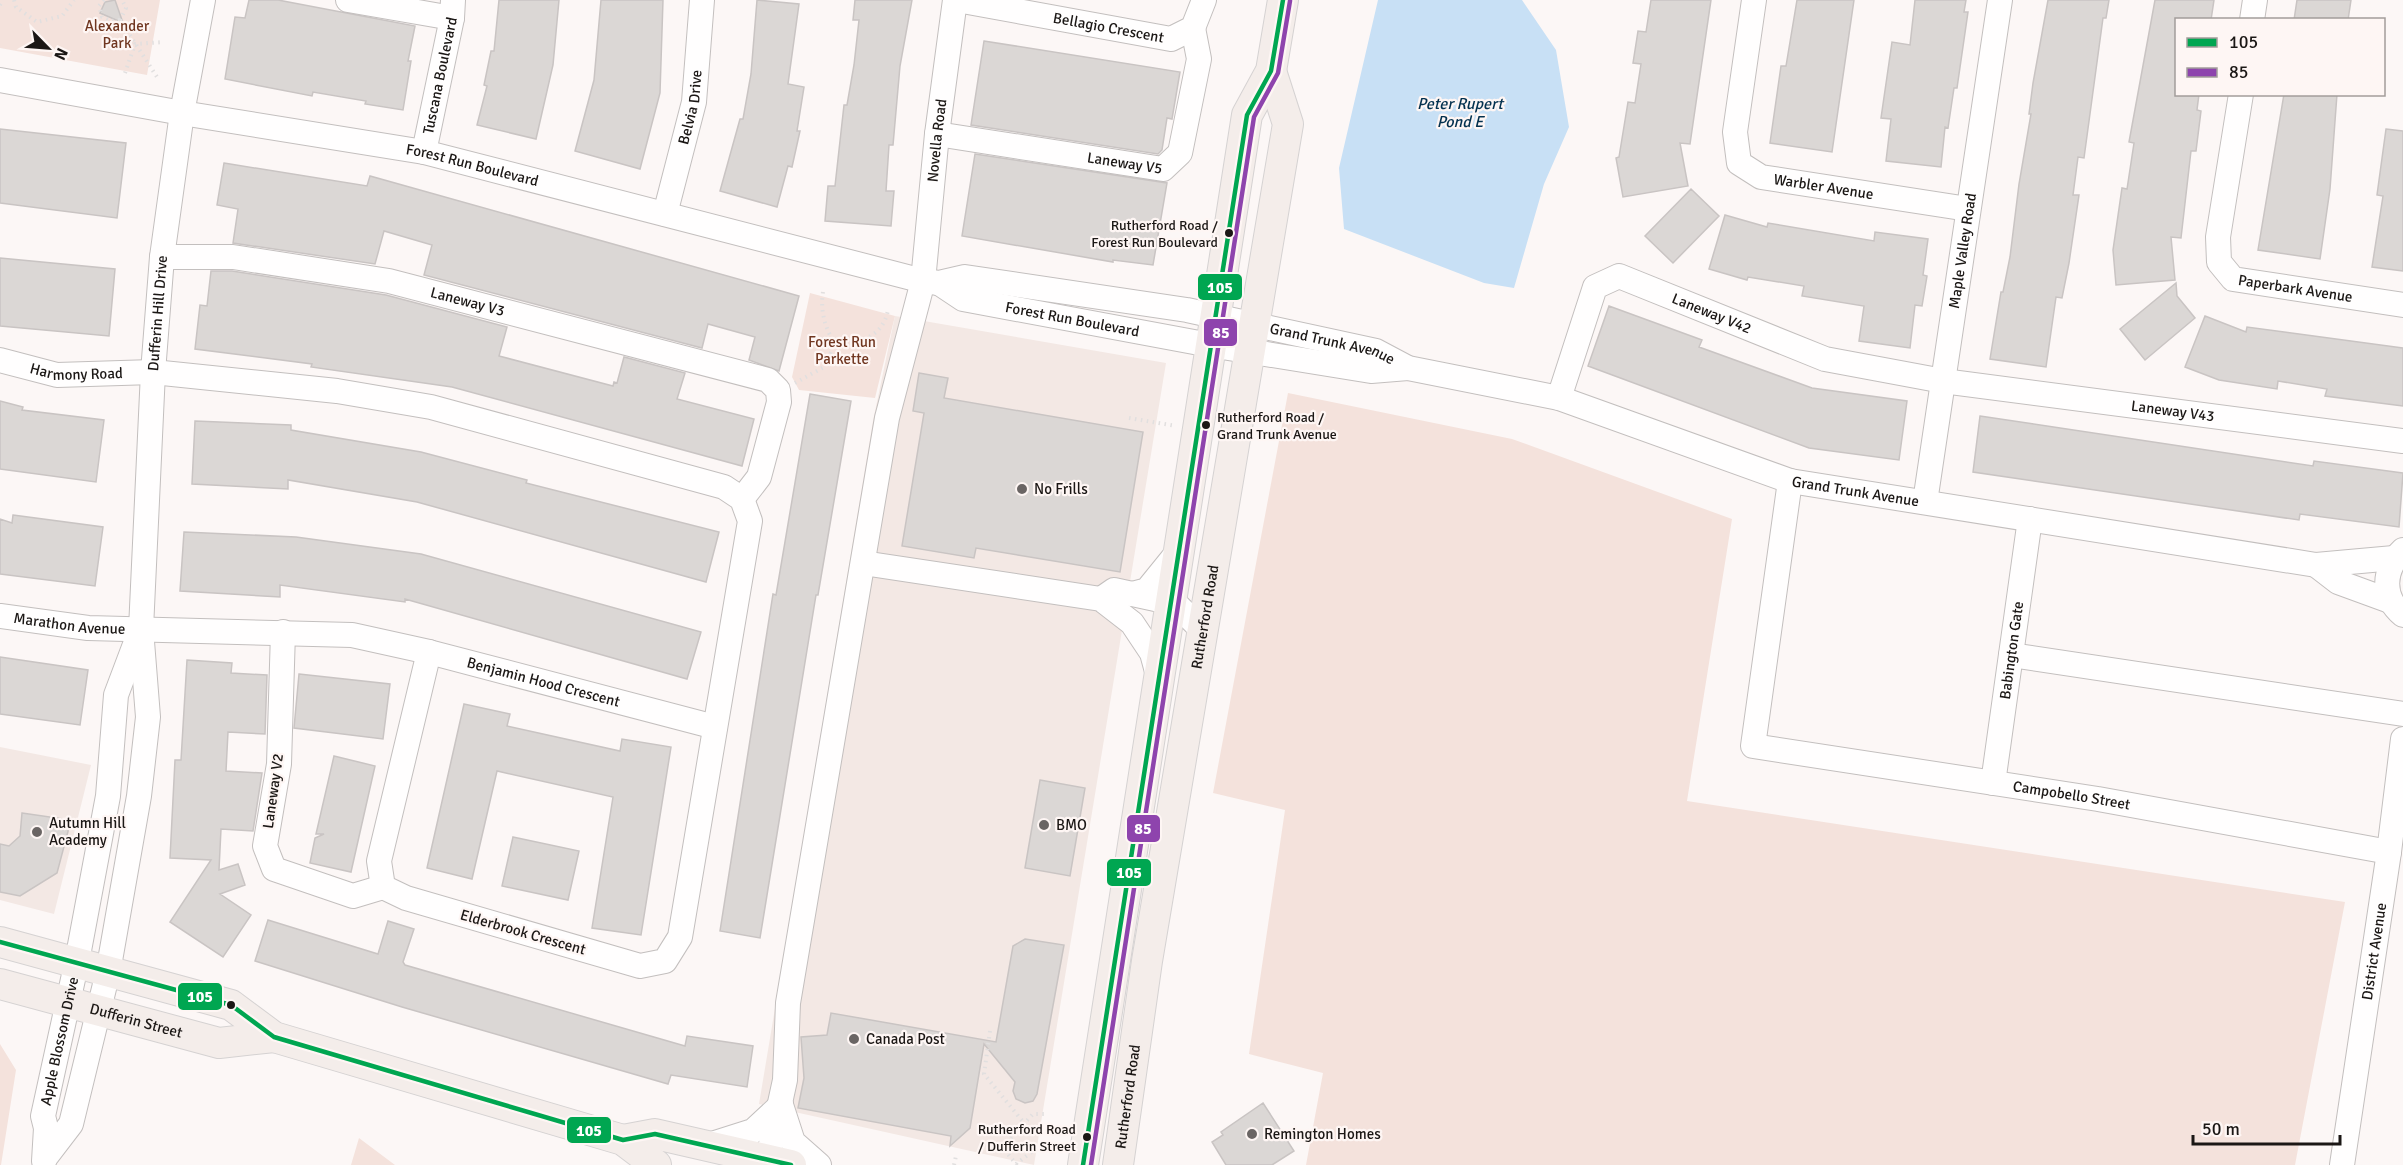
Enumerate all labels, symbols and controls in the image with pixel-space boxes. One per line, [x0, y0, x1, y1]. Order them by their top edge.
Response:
street label: Bellagio Crescent [1052, 9, 1165, 47]
street label: Tuscana Boulevard [419, 15, 461, 136]
park label: Alexander Park [85, 17, 150, 52]
north arrow [18, 18, 78, 78]
legend [2175, 18, 2385, 96]
text: 105 [2229, 31, 2258, 53]
text: N [49, 45, 72, 63]
text: 85 [2229, 61, 2248, 83]
street label: Belvia Drive [674, 69, 706, 147]
water label: Peter Rupert Pond E [1417, 94, 1505, 132]
street label: Novella Road [923, 98, 951, 183]
street label: Forest Run Boulevard [405, 140, 540, 190]
street label: Laneway V5 [1086, 148, 1164, 178]
street label: Warbler Avenue [1772, 170, 1875, 203]
street label: Maple Valley Road [1945, 192, 1980, 310]
place label: Rutherford Road / Forest Run Boulevard [1091, 217, 1218, 251]
marker: Rutherford Road / Forest Run Boulevard [1223, 227, 1235, 239]
street label: Dufferin Hill Drive [144, 255, 171, 372]
street label: Paperbark Avenue [2237, 271, 2354, 306]
line badge: 105 [1197, 273, 1243, 301]
text: 105 [1207, 278, 1233, 298]
street label: Laneway V3 [428, 283, 507, 320]
street label: Laneway V42 [1669, 289, 1754, 337]
street label: Forest Run Boulevard [1004, 298, 1141, 341]
line badge: 85 [1203, 318, 1238, 347]
street label: Grand Trunk Avenue [1268, 319, 1398, 368]
text: 85 [1212, 323, 1230, 343]
park label: Forest Run Parkette [808, 333, 876, 368]
street label: Harmony Road [28, 359, 123, 384]
street label: Laneway V43 [2130, 397, 2216, 425]
place label: Rutherford Road / Grand Trunk Avenue [1217, 409, 1337, 443]
marker: Rutherford Road / Grand Trunk Avenue [1200, 419, 1212, 431]
street label: Grand Trunk Avenue [1791, 472, 1920, 510]
place label: No Frills [1034, 480, 1088, 498]
marker: No Frills [1015, 482, 1029, 496]
street label: Rutherford Road [1187, 563, 1223, 670]
street label: Babington Gate [1996, 600, 2027, 701]
street label: Marathon Avenue [13, 609, 126, 638]
street label: Benjamin Hood Crescent [465, 653, 622, 711]
street label: Laneway V2 [259, 752, 287, 830]
street label: Campobello Street [2012, 777, 2132, 814]
place label: Autumn Hill Academy [49, 814, 126, 849]
line badge: 85 [1126, 814, 1161, 843]
place label: BMO [1056, 816, 1087, 834]
marker: BMO [1037, 818, 1051, 832]
text: 85 [1134, 819, 1152, 839]
marker: Autumn Hill Academy [30, 825, 44, 839]
line badge: 105 [1106, 858, 1152, 887]
text: 105 [1116, 863, 1142, 883]
street label: District Avenue [2358, 902, 2390, 1001]
street label: Elderbrook Crescent [458, 905, 588, 959]
street label: Apple Blossom Drive [37, 975, 82, 1107]
line badge: 105 [177, 982, 223, 1011]
text: 105 [187, 987, 213, 1007]
unlabelled marker [225, 999, 237, 1011]
street label: Dufferin Street [88, 1000, 185, 1042]
place label: Canada Post [866, 1030, 945, 1048]
marker: Canada Post [847, 1032, 861, 1046]
street label: Rutherford Road [1111, 1043, 1144, 1150]
scale bar [2193, 1108, 2340, 1146]
line badge: 105 [566, 1116, 612, 1144]
text: 50 m [2202, 1118, 2240, 1140]
text: 105 [576, 1121, 602, 1141]
place label: Rutherford Road / Dufferin Street [978, 1121, 1076, 1155]
place label: Remington Homes [1264, 1125, 1381, 1143]
marker: Remington Homes [1245, 1127, 1259, 1141]
marker: Rutherford Road / Dufferin Street [1081, 1131, 1093, 1143]

